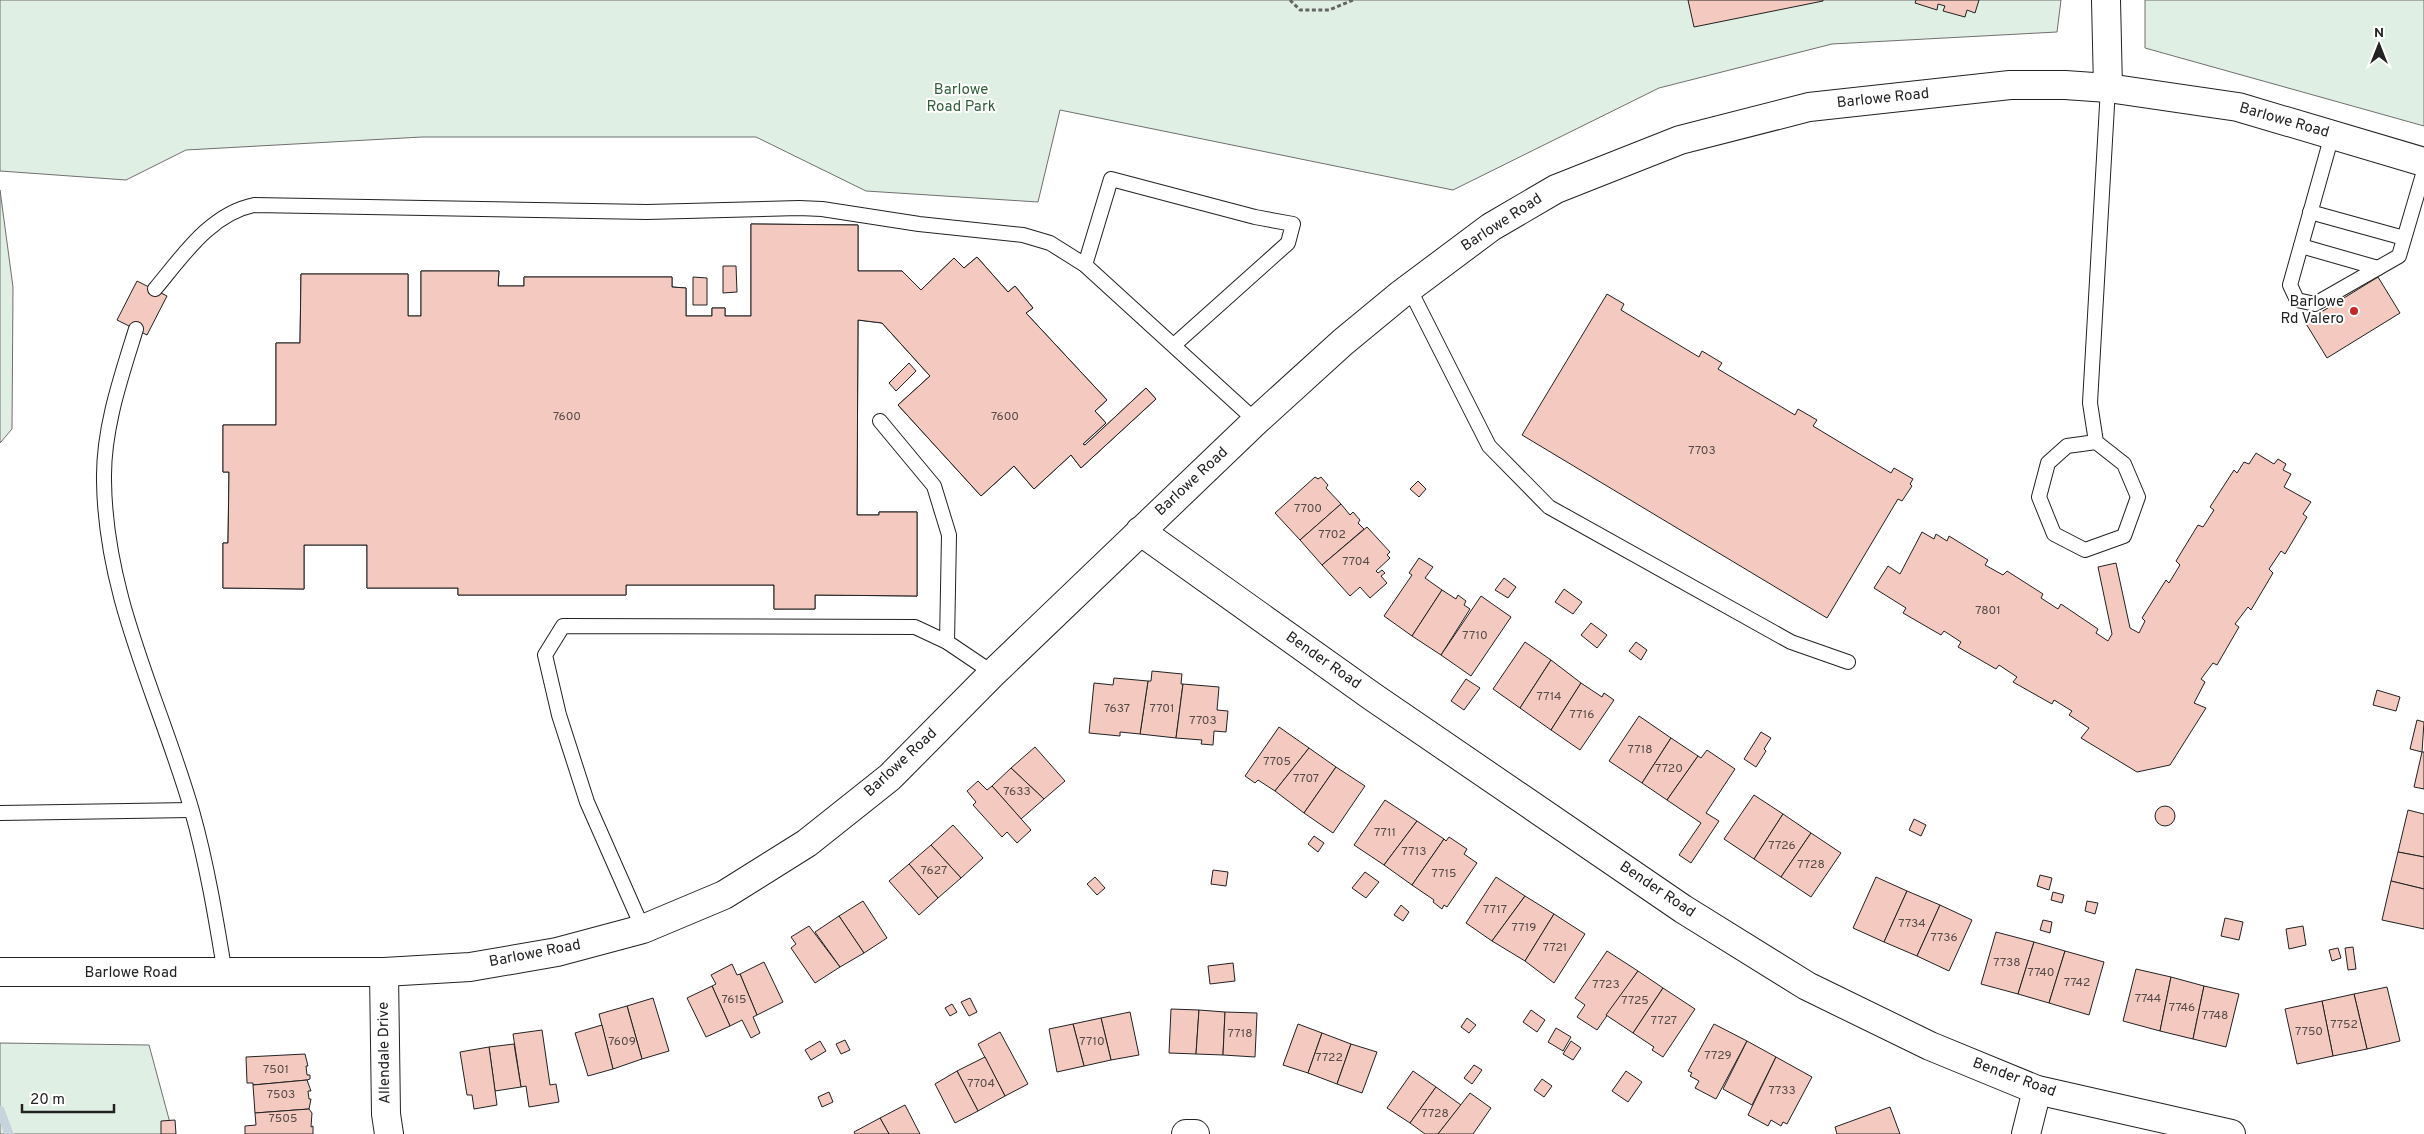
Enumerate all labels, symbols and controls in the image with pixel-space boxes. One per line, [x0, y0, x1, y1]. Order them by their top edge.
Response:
north arrow [2354, 20, 2404, 70]
text: N [2374, 25, 2384, 42]
park label: Barlowe Road Park [926, 81, 996, 117]
street label: Barlowe Road [1836, 85, 1930, 113]
street label: Barlowe Road [2237, 99, 2331, 143]
street label: Barlowe Road [1458, 190, 1546, 256]
place label: Barlowe Rd Valero [2280, 293, 2344, 329]
marker: Barlowe Rd Valero [2348, 305, 2360, 317]
house number: 7600 [553, 409, 581, 425]
house number: 7600 [991, 409, 1019, 425]
street label: Barlowe Road [1152, 443, 1232, 521]
house number: 7703 [1688, 443, 1716, 459]
house number: 7700 [1294, 501, 1322, 517]
house number: 7702 [1318, 527, 1346, 543]
house number: 7704 [1342, 554, 1370, 570]
house number: 7801 [1975, 603, 2001, 619]
street label: Bender Road [1282, 628, 1364, 694]
house number: 7710 [1462, 628, 1488, 644]
house number: 7714 [1537, 689, 1561, 705]
house number: 7637 [1104, 701, 1130, 717]
house number: 7701 [1150, 701, 1174, 717]
house number: 7716 [1570, 707, 1594, 723]
house number: 7703 [1189, 713, 1217, 729]
street label: Barlowe Road [861, 724, 941, 802]
house number: 7718 [1628, 742, 1652, 758]
house number: 7705 [1263, 754, 1291, 770]
house number: 7720 [1655, 761, 1683, 777]
house number: 7707 [1293, 771, 1319, 787]
house number: 7633 [1003, 784, 1031, 800]
house number: 7711 [1374, 825, 1396, 841]
house number: 7726 [1768, 838, 1796, 854]
house number: 7713 [1402, 844, 1426, 860]
house number: 7728 [1797, 857, 1825, 873]
street label: Bender Road [1615, 858, 1699, 922]
house number: 7627 [921, 863, 947, 879]
house number: 7715 [1431, 866, 1457, 882]
house number: 7717 [1483, 902, 1507, 918]
house number: 7734 [1898, 916, 1926, 932]
house number: 7719 [1512, 920, 1536, 936]
house number: 7736 [1930, 930, 1958, 946]
street label: Barlowe Road [488, 936, 582, 972]
house number: 7721 [1543, 940, 1567, 956]
house number: 7738 [1993, 955, 2021, 971]
street label: Barlowe Road [85, 964, 177, 983]
house number: 7740 [2028, 965, 2054, 981]
house number: 7742 [2064, 975, 2090, 991]
house number: 7723 [1592, 977, 1620, 993]
house number: 7744 [2135, 991, 2161, 1007]
house number: 7615 [722, 992, 746, 1008]
house number: 7725 [1621, 993, 1649, 1009]
house number: 7746 [2169, 1000, 2195, 1016]
street label: Allendale Drive [375, 1002, 395, 1104]
house number: 7748 [2202, 1008, 2228, 1024]
house number: 7727 [1651, 1013, 1677, 1029]
house number: 7752 [2330, 1017, 2358, 1033]
house number: 7750 [2295, 1024, 2323, 1040]
house number: 7718 [1228, 1026, 1252, 1042]
house number: 7609 [608, 1034, 636, 1050]
house number: 7710 [1079, 1034, 1105, 1050]
house number: 7729 [1704, 1048, 1732, 1064]
house number: 7722 [1315, 1050, 1343, 1066]
street label: Bender Road [1970, 1054, 2058, 1102]
house number: 7501 [263, 1062, 289, 1078]
house number: 7704 [967, 1076, 995, 1092]
scale bar [22, 1082, 115, 1114]
house number: 7733 [1768, 1083, 1796, 1099]
house number: 7503 [267, 1087, 295, 1103]
text: 20 m [30, 1091, 65, 1110]
house number: 7728 [1421, 1106, 1449, 1122]
house number: 7505 [269, 1111, 297, 1127]

